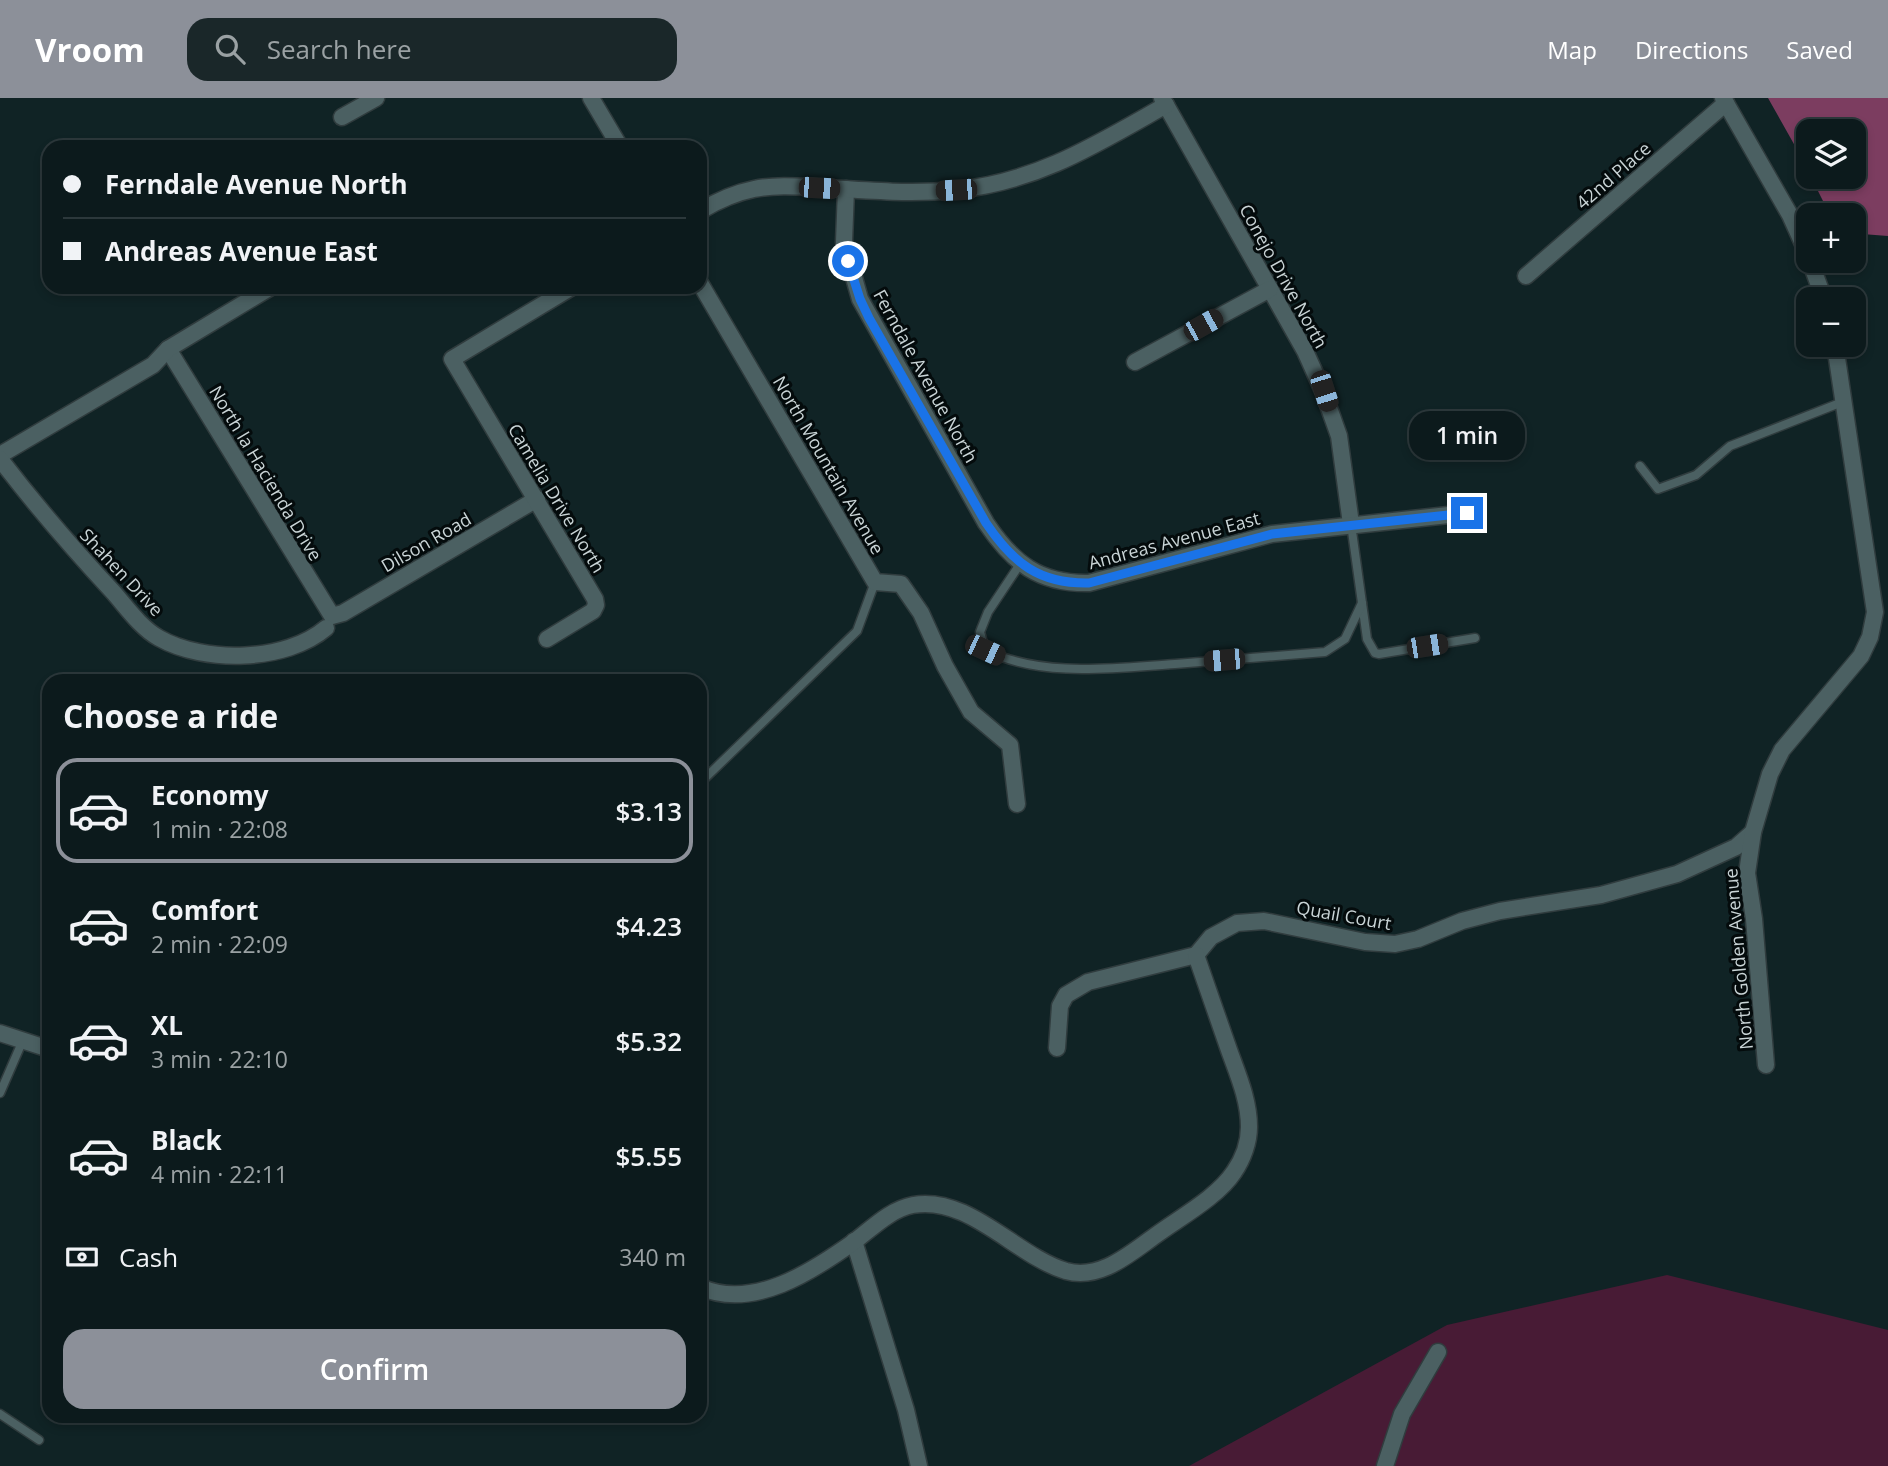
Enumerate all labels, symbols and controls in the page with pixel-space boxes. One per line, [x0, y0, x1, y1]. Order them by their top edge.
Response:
search box [187, 18, 677, 81]
text: Vroom [35, 27, 145, 72]
icon: search [211, 30, 249, 68]
text: Search here [267, 31, 412, 67]
text: Map [1547, 33, 1597, 66]
text: Directions [1635, 33, 1748, 66]
text: Saved [1786, 33, 1853, 66]
map controls [1796, 119, 1866, 357]
button: layers [1796, 119, 1866, 189]
street label: 42nd Place [1571, 136, 1655, 214]
text: Ferndale Avenue North [105, 166, 408, 202]
car [798, 176, 841, 200]
car [935, 178, 978, 202]
street label: Conejo Drive North [1234, 200, 1334, 352]
button: + [1796, 203, 1866, 273]
text: Andreas Avenue East [105, 233, 378, 269]
route start [832, 245, 864, 277]
street label: Ferndale Avenue North [868, 285, 984, 467]
button: − [1796, 287, 1866, 357]
car [1180, 306, 1227, 344]
car [1308, 368, 1341, 414]
street label: North Mountain Avenue [768, 371, 890, 559]
street label: North la Hacienda Drive [204, 381, 328, 565]
callout: 1 min [1409, 412, 1525, 460]
street label: Camelia Drive North [503, 419, 611, 577]
text: 1 min [1436, 419, 1498, 451]
route end [1451, 497, 1483, 529]
street label: Andreas Avenue East [1086, 506, 1262, 574]
street label: Dilson Road [377, 507, 475, 577]
street label: Shahen Drive [75, 523, 169, 621]
car [962, 632, 1009, 668]
car [1405, 632, 1450, 660]
car [1203, 648, 1246, 672]
text: Choose a ride [63, 694, 278, 737]
text: Economy [151, 777, 269, 813]
icon: car [67, 779, 130, 842]
text: $3.13 [615, 793, 682, 829]
text: 1 min · 22:08 [151, 813, 288, 845]
street label: North Golden Avenue [1718, 867, 1758, 1051]
text: Comfort [151, 892, 258, 928]
icon: car [67, 894, 130, 957]
street label: Quail Court [1295, 895, 1393, 935]
text: $4.23 [615, 908, 682, 944]
text: 2 min · 22:09 [151, 928, 288, 960]
text: XL [151, 1007, 183, 1043]
icon: car [67, 1009, 130, 1072]
text: $5.32 [615, 1023, 682, 1059]
text: 3 min · 22:10 [151, 1043, 288, 1075]
text: Black [151, 1122, 222, 1158]
icon: car [67, 1124, 130, 1187]
text: $5.55 [615, 1138, 682, 1174]
text: 4 min · 22:11 [151, 1158, 288, 1190]
icon: cash [63, 1238, 101, 1276]
text: Cash [119, 1239, 178, 1275]
text: 340 m [619, 1241, 686, 1273]
button: Confirm [63, 1329, 686, 1409]

